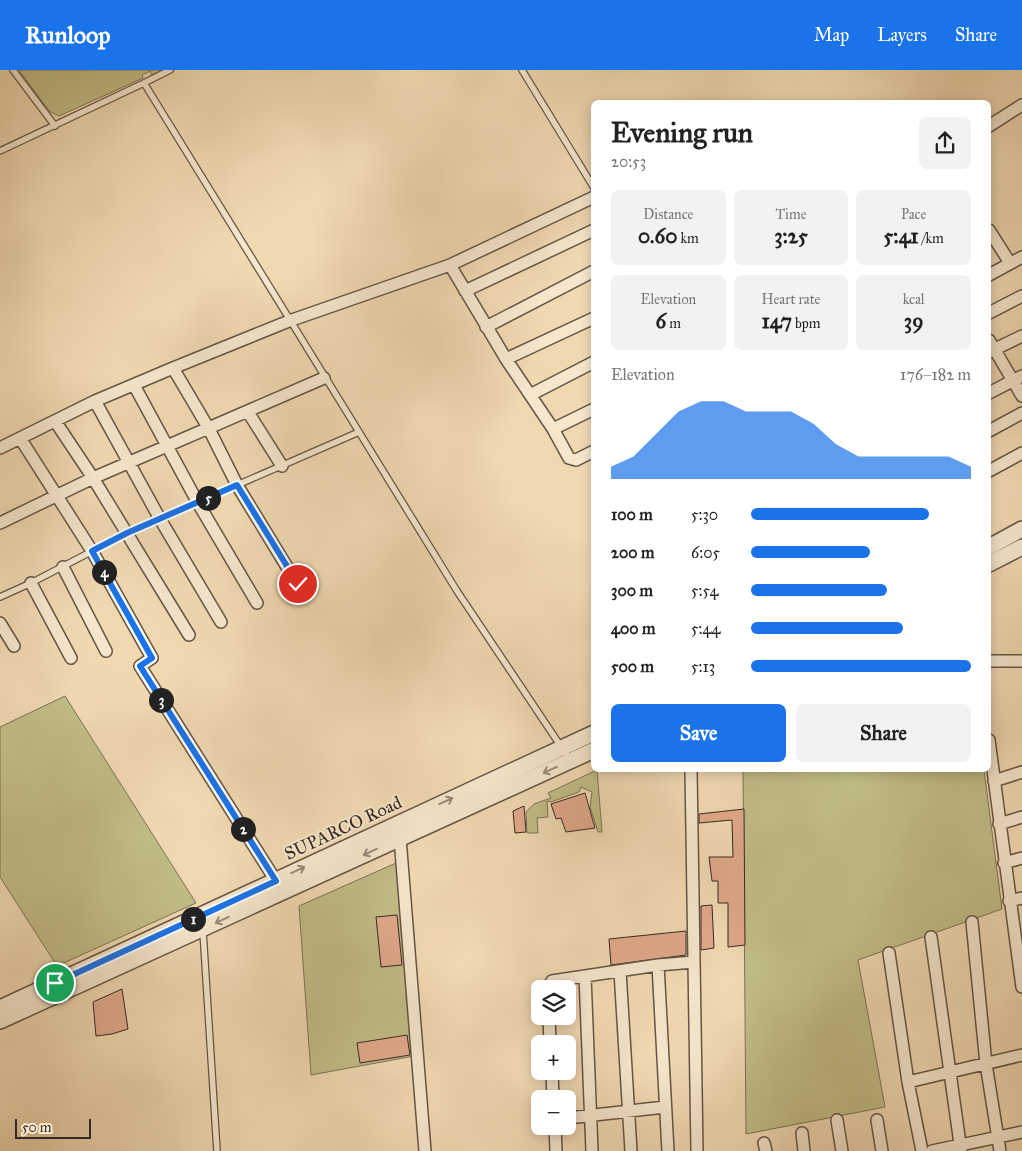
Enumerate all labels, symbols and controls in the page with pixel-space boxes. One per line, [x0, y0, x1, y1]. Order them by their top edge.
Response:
text: Runloop [25, 20, 110, 50]
text: Map [814, 24, 849, 46]
text: Layers [877, 24, 927, 46]
text: Share [955, 24, 997, 46]
text: Evening run [611, 115, 753, 150]
button: share [919, 117, 971, 169]
text: 20:53 [611, 152, 646, 171]
text: Distance [643, 206, 693, 223]
text: Time [775, 206, 806, 223]
text: Pace [901, 206, 926, 223]
text: 0.60 [638, 223, 677, 249]
text: 3:25 [774, 223, 808, 249]
text: 5:41 [884, 223, 919, 249]
text: km [677, 230, 699, 247]
text: /km [919, 230, 944, 247]
text: Elevation [641, 291, 696, 308]
text: Heart rate [762, 291, 820, 308]
text: kcal [903, 291, 925, 308]
text: 6 [656, 308, 666, 334]
text: 147 [762, 308, 792, 334]
text: 39 [904, 308, 924, 334]
text: m [666, 315, 681, 332]
text: bpm [792, 315, 820, 332]
text: Elevation [611, 365, 675, 384]
text: 176–182 m [900, 365, 971, 384]
pin: 5 [196, 486, 220, 510]
text: 5 [205, 490, 212, 507]
text: 100 m [611, 505, 653, 524]
text: 5:30 [691, 505, 718, 524]
text: 200 m [611, 543, 654, 562]
text: 6:05 [691, 543, 720, 562]
pin: 4 [92, 560, 116, 584]
pin [277, 563, 319, 605]
text: 4 [101, 564, 108, 581]
icon: check [284, 570, 312, 598]
text: 300 m [611, 581, 653, 600]
text: 5:54 [691, 581, 718, 600]
text: 400 m [611, 619, 655, 638]
text: 5:44 [691, 619, 720, 638]
text: 500 m [611, 657, 654, 676]
text: 5:13 [691, 657, 715, 676]
pin: 3 [148, 688, 174, 712]
text: 3 [159, 692, 164, 709]
button: Save [611, 704, 786, 762]
button: Share [796, 704, 971, 762]
one-way arrow [542, 765, 557, 775]
street label: SUPARCO Road [281, 791, 405, 865]
one-way arrow [438, 796, 453, 806]
pin: 2 [230, 816, 256, 842]
text: 2 [240, 821, 247, 838]
one-way arrow [363, 848, 378, 858]
one-way arrow [290, 865, 305, 874]
pin: 1 [180, 906, 206, 932]
text: 1 [191, 911, 196, 928]
one-way arrow [215, 916, 230, 925]
pin [34, 962, 76, 1004]
icon: arrive [41, 969, 69, 997]
map controls [531, 980, 576, 1135]
button: layers [531, 980, 576, 1025]
button: + [531, 1035, 576, 1080]
button: − [531, 1090, 576, 1135]
scale bar [15, 1116, 91, 1139]
text: 50 m [22, 1119, 51, 1136]

